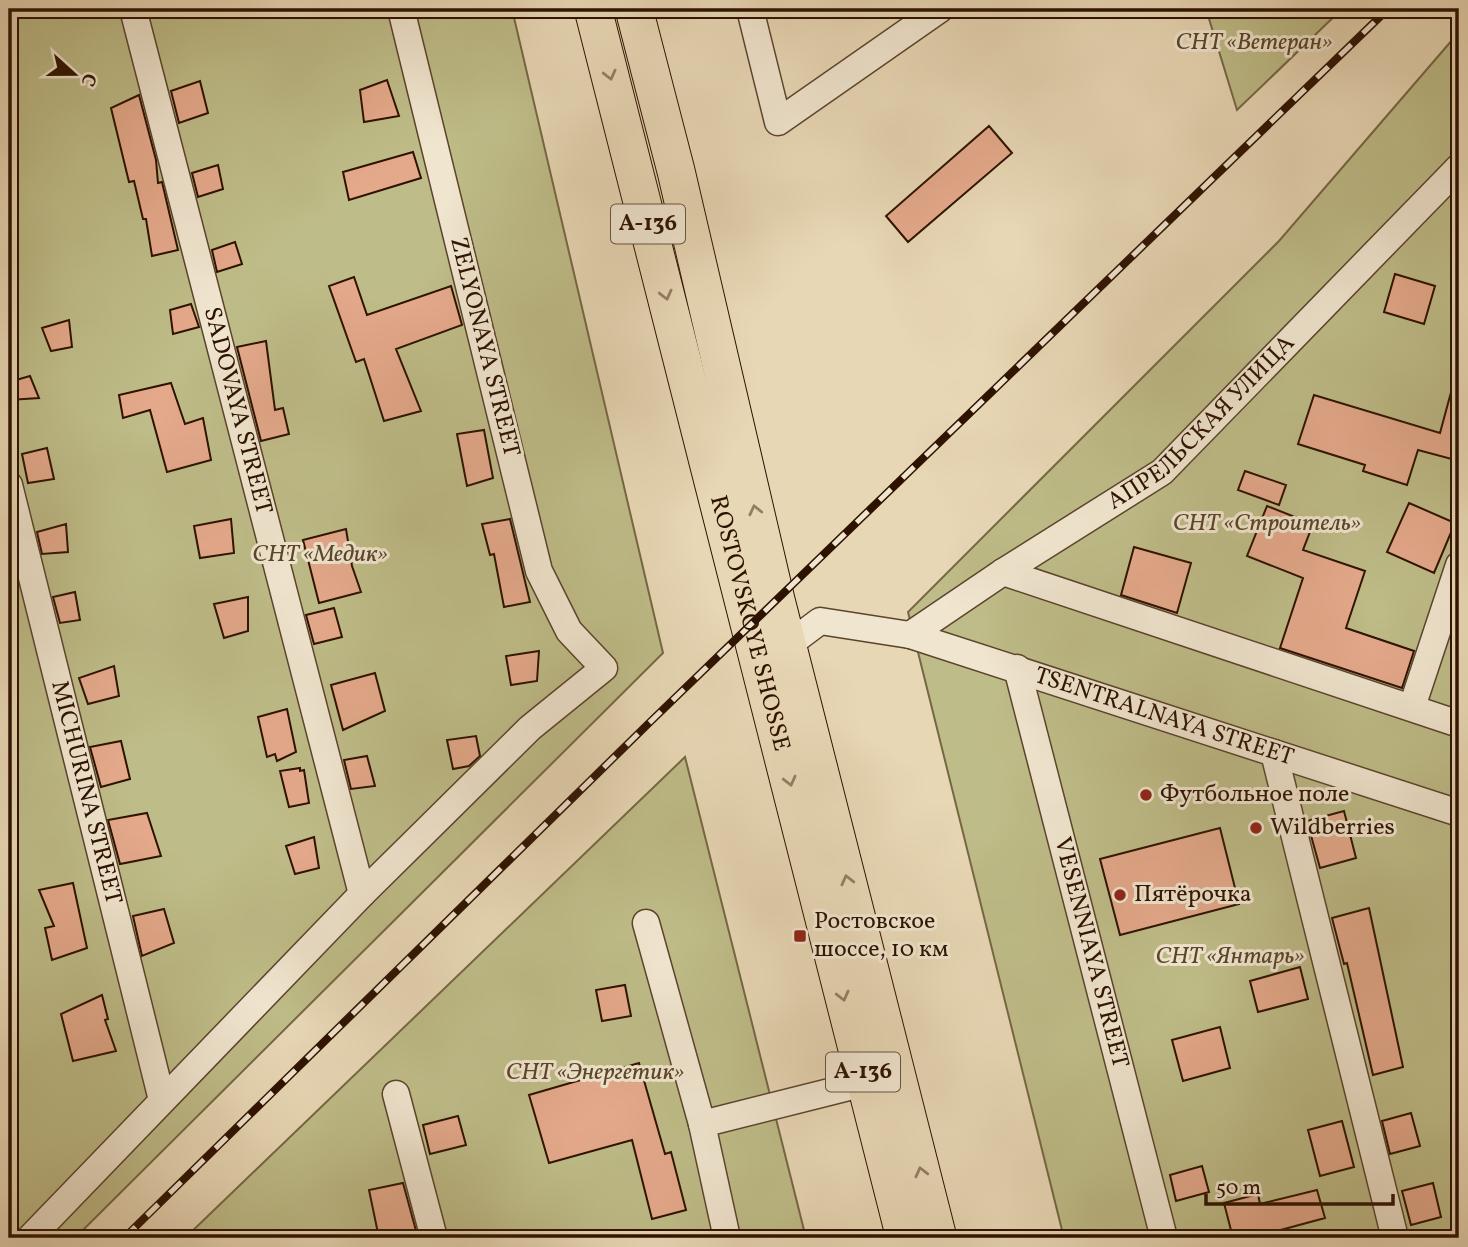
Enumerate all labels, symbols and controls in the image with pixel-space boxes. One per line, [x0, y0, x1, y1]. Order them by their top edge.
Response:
park label: СНТ «Ветеран» [1175, 26, 1333, 60]
north arrow [38, 38, 108, 108]
text: С [74, 69, 102, 90]
one-way arrow [602, 69, 616, 81]
road number: А-136 [611, 204, 685, 244]
street label: ZELYONAYA STREET [440, 233, 528, 461]
one-way arrow [658, 289, 672, 301]
street label: SADOVAYA STREET [194, 304, 280, 518]
street label: АПРЕЛЬСКАЯ УЛИЦА [1101, 327, 1303, 519]
street label: ROSTOVSKOYE SHOSSE [700, 492, 798, 755]
one-way arrow [749, 505, 764, 517]
park label: СНТ «Строитель» [1173, 507, 1361, 541]
park label: СНТ «Медик» [252, 538, 388, 572]
street label: TSENTRALNAYA STREET [1030, 659, 1298, 775]
street label: MICHURINA STREET [41, 677, 130, 908]
one-way arrow [782, 775, 796, 787]
place label: Футбольное поле [1160, 778, 1349, 812]
marker: Футбольное поле [1138, 787, 1154, 803]
place label: Wildberries [1270, 811, 1395, 845]
marker: Wildberries [1248, 820, 1264, 836]
street label: VESENNIAYA STREET [1044, 833, 1137, 1072]
one-way arrow [841, 874, 855, 886]
place label: Пятёрочка [1134, 878, 1252, 912]
marker: Пятёрочка [1112, 887, 1128, 903]
place label: Ростовское шоссе, 10 км [814, 905, 948, 967]
marker: Ростовское шоссе, 10 км [792, 928, 808, 944]
park label: СНТ «Янтарь» [1155, 940, 1305, 974]
one-way arrow [835, 990, 849, 1002]
road number: А-136 [826, 1052, 900, 1092]
park label: СНТ «Энергетик» [506, 1056, 684, 1090]
scale bar [1206, 1163, 1393, 1207]
one-way arrow [915, 1166, 929, 1178]
text: 50 m [1216, 1174, 1261, 1203]

